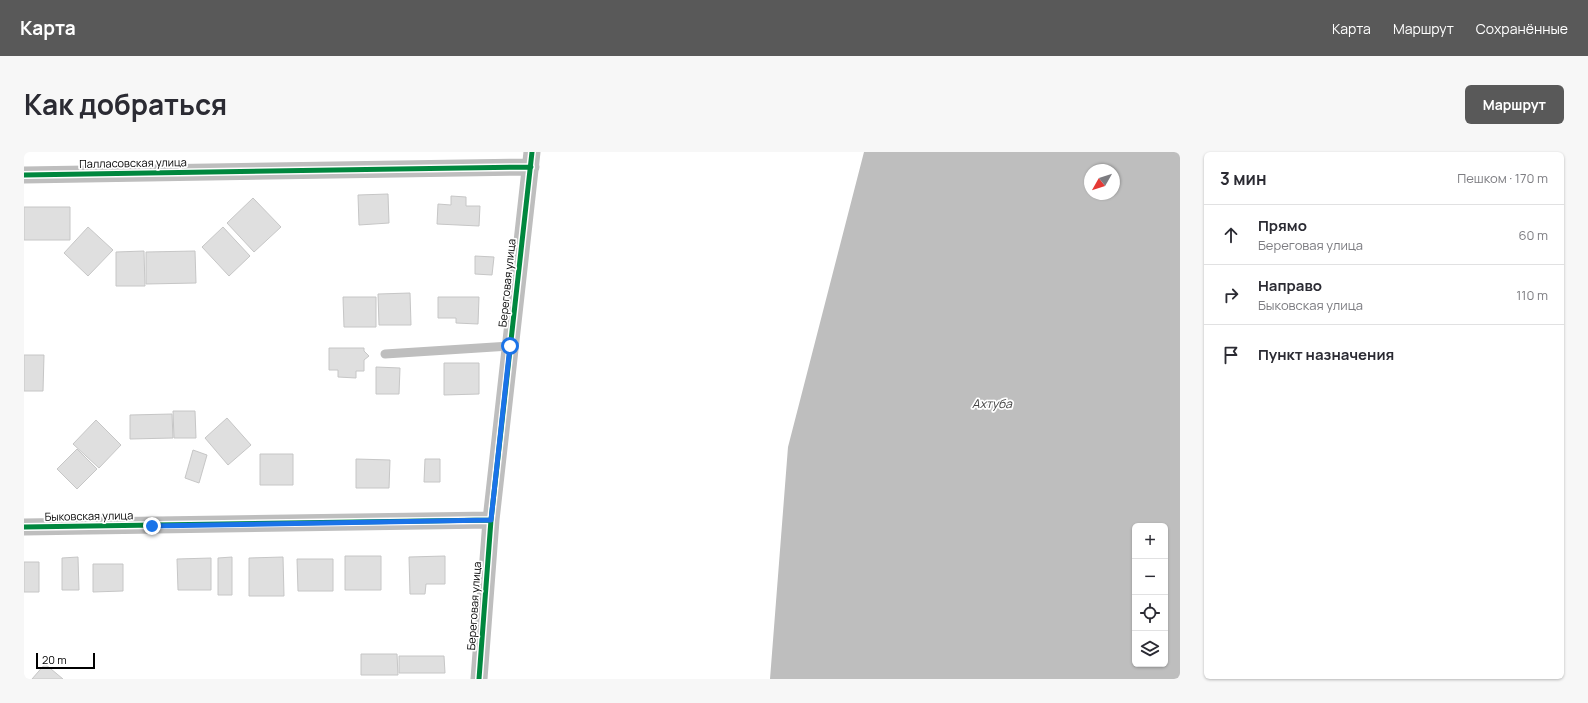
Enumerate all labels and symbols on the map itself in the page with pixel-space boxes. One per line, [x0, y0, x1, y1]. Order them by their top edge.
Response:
street label: Палласовская улица [79, 154, 187, 171]
north arrow [1084, 164, 1120, 200]
street label: Береговая улица [494, 238, 519, 328]
route start [501, 337, 519, 355]
water label: Ахтуба [972, 395, 1013, 412]
street label: Быковская улица [44, 507, 134, 524]
route end [143, 517, 161, 535]
street label: Береговая улица [463, 561, 484, 651]
scale bar [36, 651, 95, 670]

